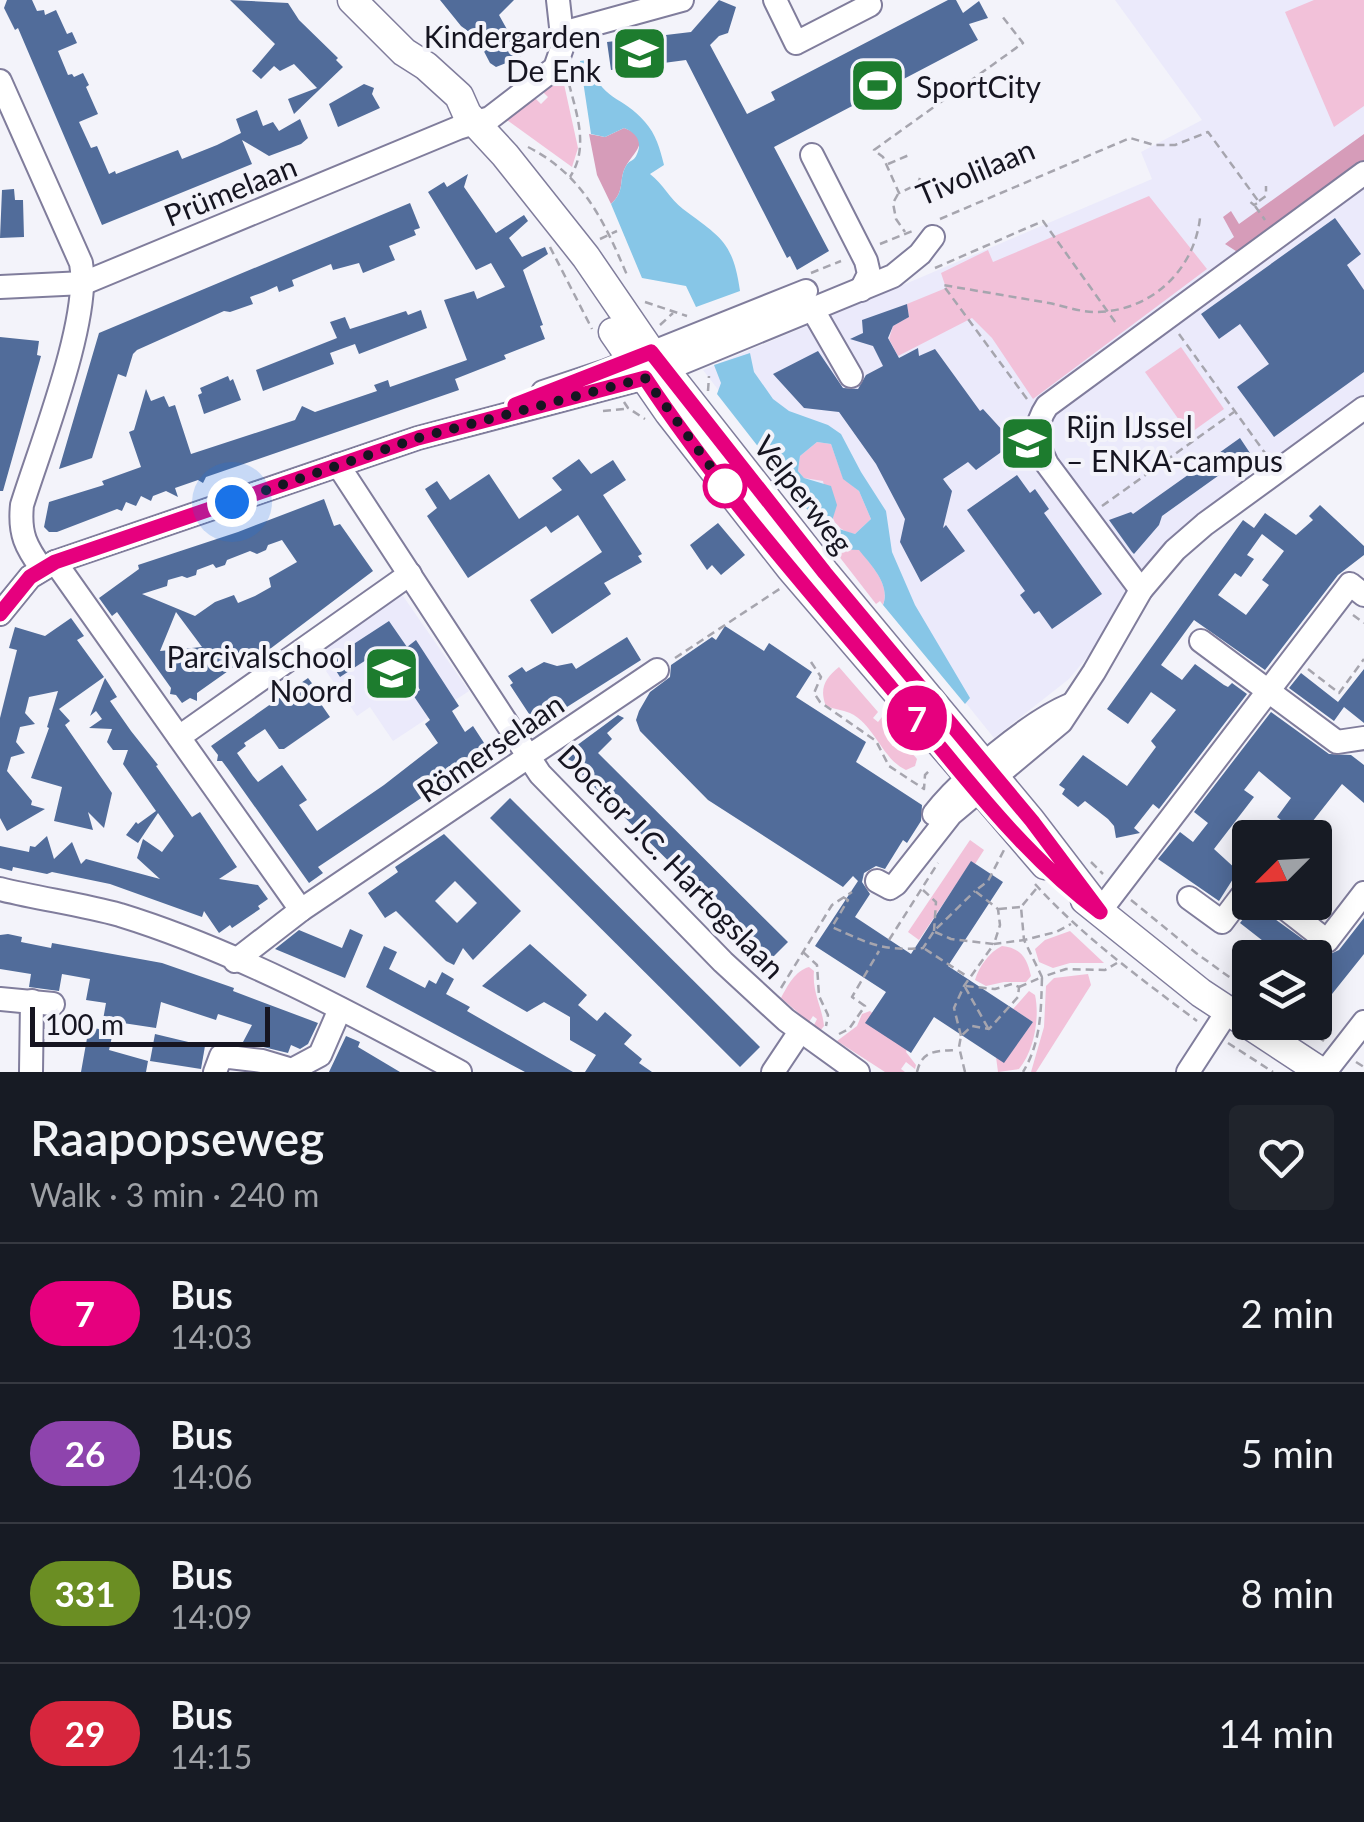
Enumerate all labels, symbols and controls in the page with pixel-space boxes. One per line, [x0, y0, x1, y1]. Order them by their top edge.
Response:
place label: Kindergarden De Enk [424, 18, 602, 88]
school or university icon: Kindergarden De Enk [610, 23, 670, 83]
sports icon: SportCity [847, 56, 907, 116]
place label: SportCity [916, 68, 1041, 104]
street label: Tivolilaan [911, 130, 1039, 212]
street label: Prümelaan [159, 147, 301, 233]
place label: Rijn IJssel – ENKA-campus [1066, 408, 1283, 478]
school or university icon: Rijn IJssel – ENKA-campus [997, 413, 1057, 473]
street label: Velperweg [747, 428, 861, 560]
unlabelled marker [704, 465, 746, 507]
your location [207, 477, 257, 527]
place label: Parcivalschool Noord [166, 638, 353, 708]
school or university icon: Parcivalschool Noord [362, 643, 422, 703]
street label: Römerselaan [410, 685, 570, 809]
line badge: 7 [884, 686, 950, 750]
text: 7 [907, 697, 927, 739]
street label: Doctor J.C. Hartogslaan [551, 737, 793, 985]
north arrow [1232, 820, 1332, 920]
map controls [1232, 820, 1332, 1040]
button: layers [1232, 940, 1332, 1040]
scale bar [30, 1002, 270, 1046]
text: 100 m [45, 1007, 124, 1041]
button: heart [1229, 1105, 1334, 1210]
text: Raapopseweg [30, 1109, 325, 1166]
text: Walk · 3 min · 240 m [30, 1175, 319, 1214]
text: Bus [170, 1271, 233, 1317]
text: 2 min [1241, 1290, 1334, 1336]
text: 7 [75, 1292, 95, 1334]
text: 14:03 [170, 1317, 252, 1356]
text: Bus [170, 1411, 233, 1457]
text: 5 min [1241, 1430, 1334, 1476]
text: 26 [65, 1432, 105, 1474]
text: 14:06 [170, 1457, 252, 1496]
text: Bus [170, 1551, 233, 1597]
text: 8 min [1241, 1570, 1334, 1616]
text: 331 [55, 1572, 115, 1614]
text: 14:09 [170, 1597, 252, 1636]
text: Bus [170, 1691, 233, 1737]
text: 14 min [1219, 1710, 1334, 1756]
text: 29 [65, 1712, 105, 1754]
text: 14:15 [170, 1737, 252, 1776]

